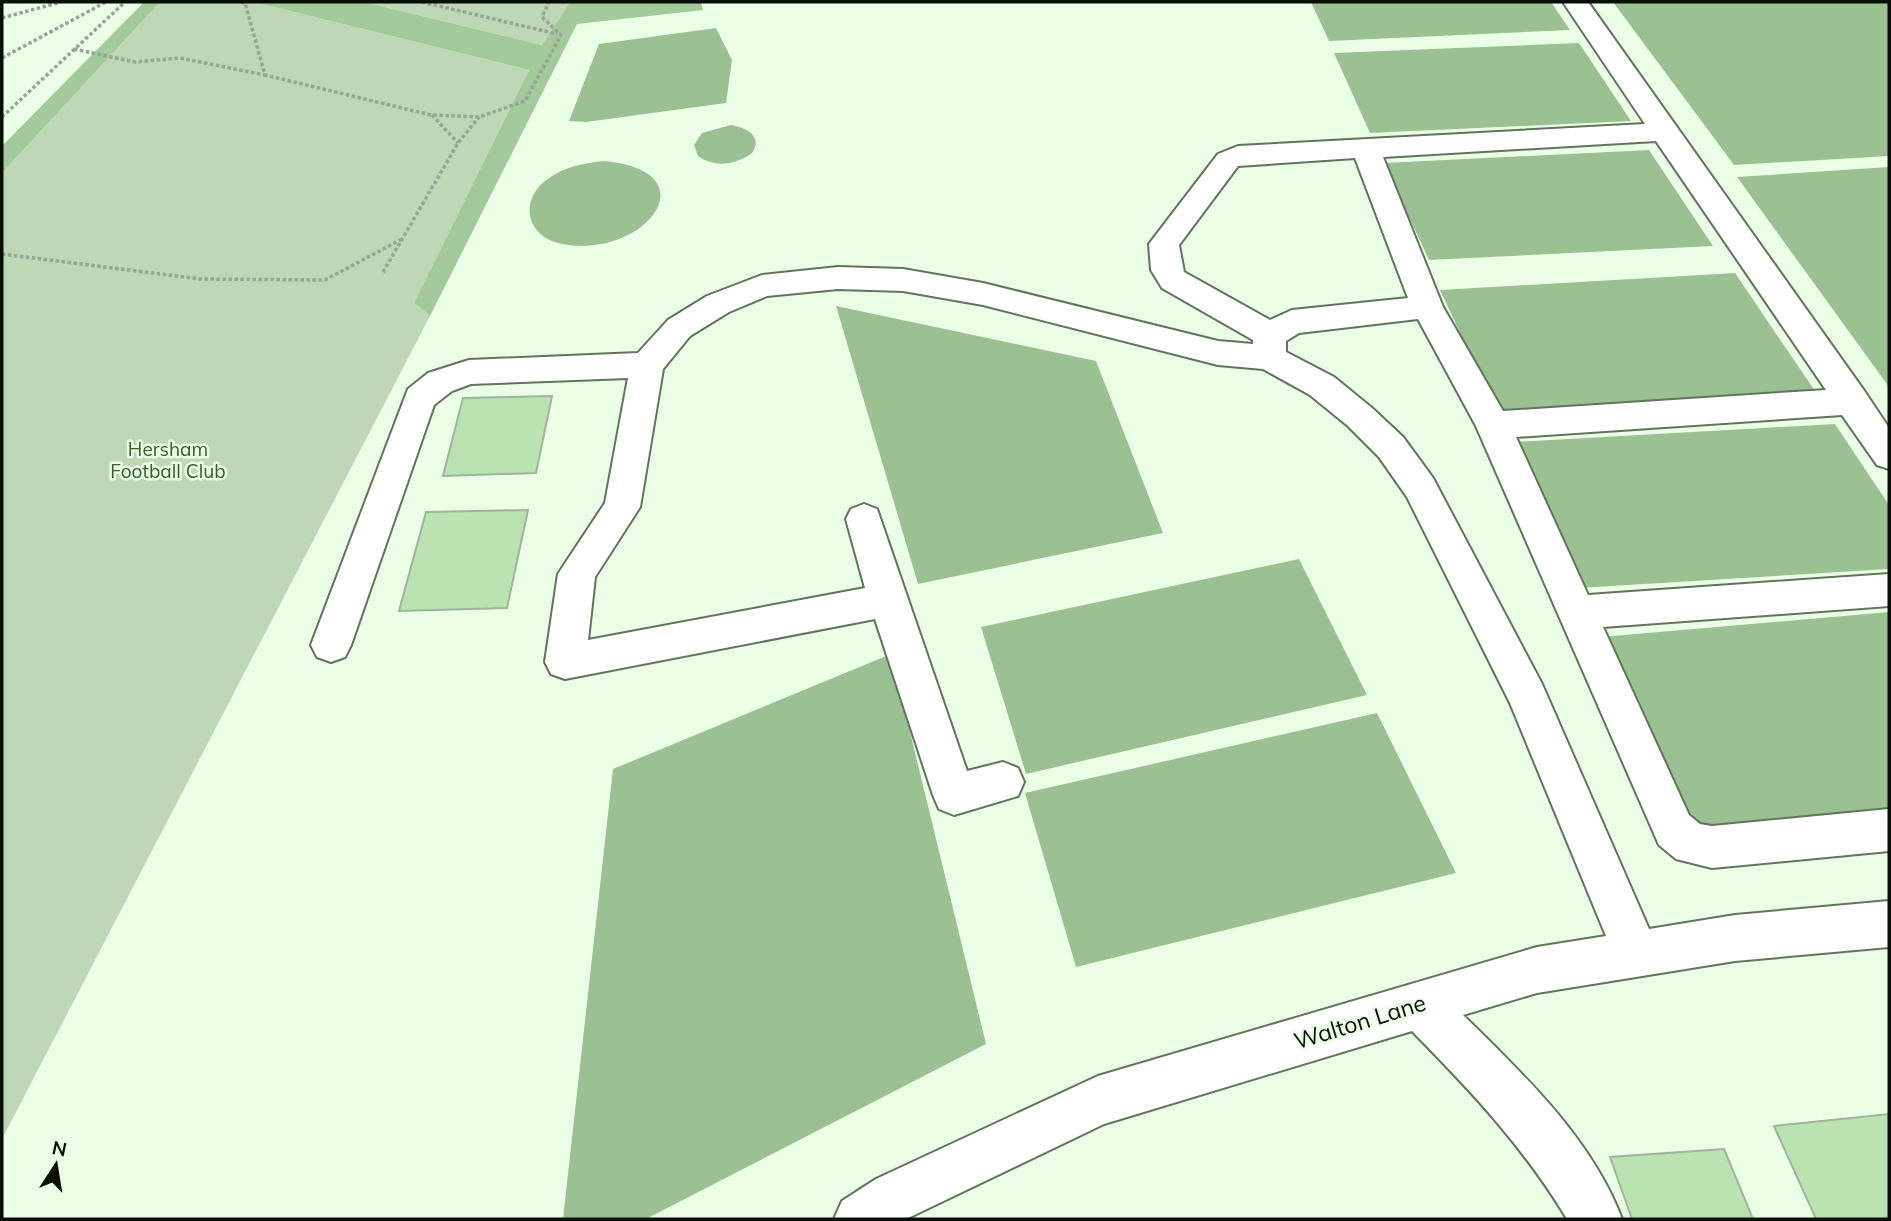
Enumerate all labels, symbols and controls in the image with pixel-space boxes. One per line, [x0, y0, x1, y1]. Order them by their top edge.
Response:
park label: Hersham Football Club [110, 437, 226, 483]
street label: Walton Lane [1290, 988, 1429, 1055]
north arrow [21, 1130, 91, 1200]
text: N [50, 1135, 69, 1162]

